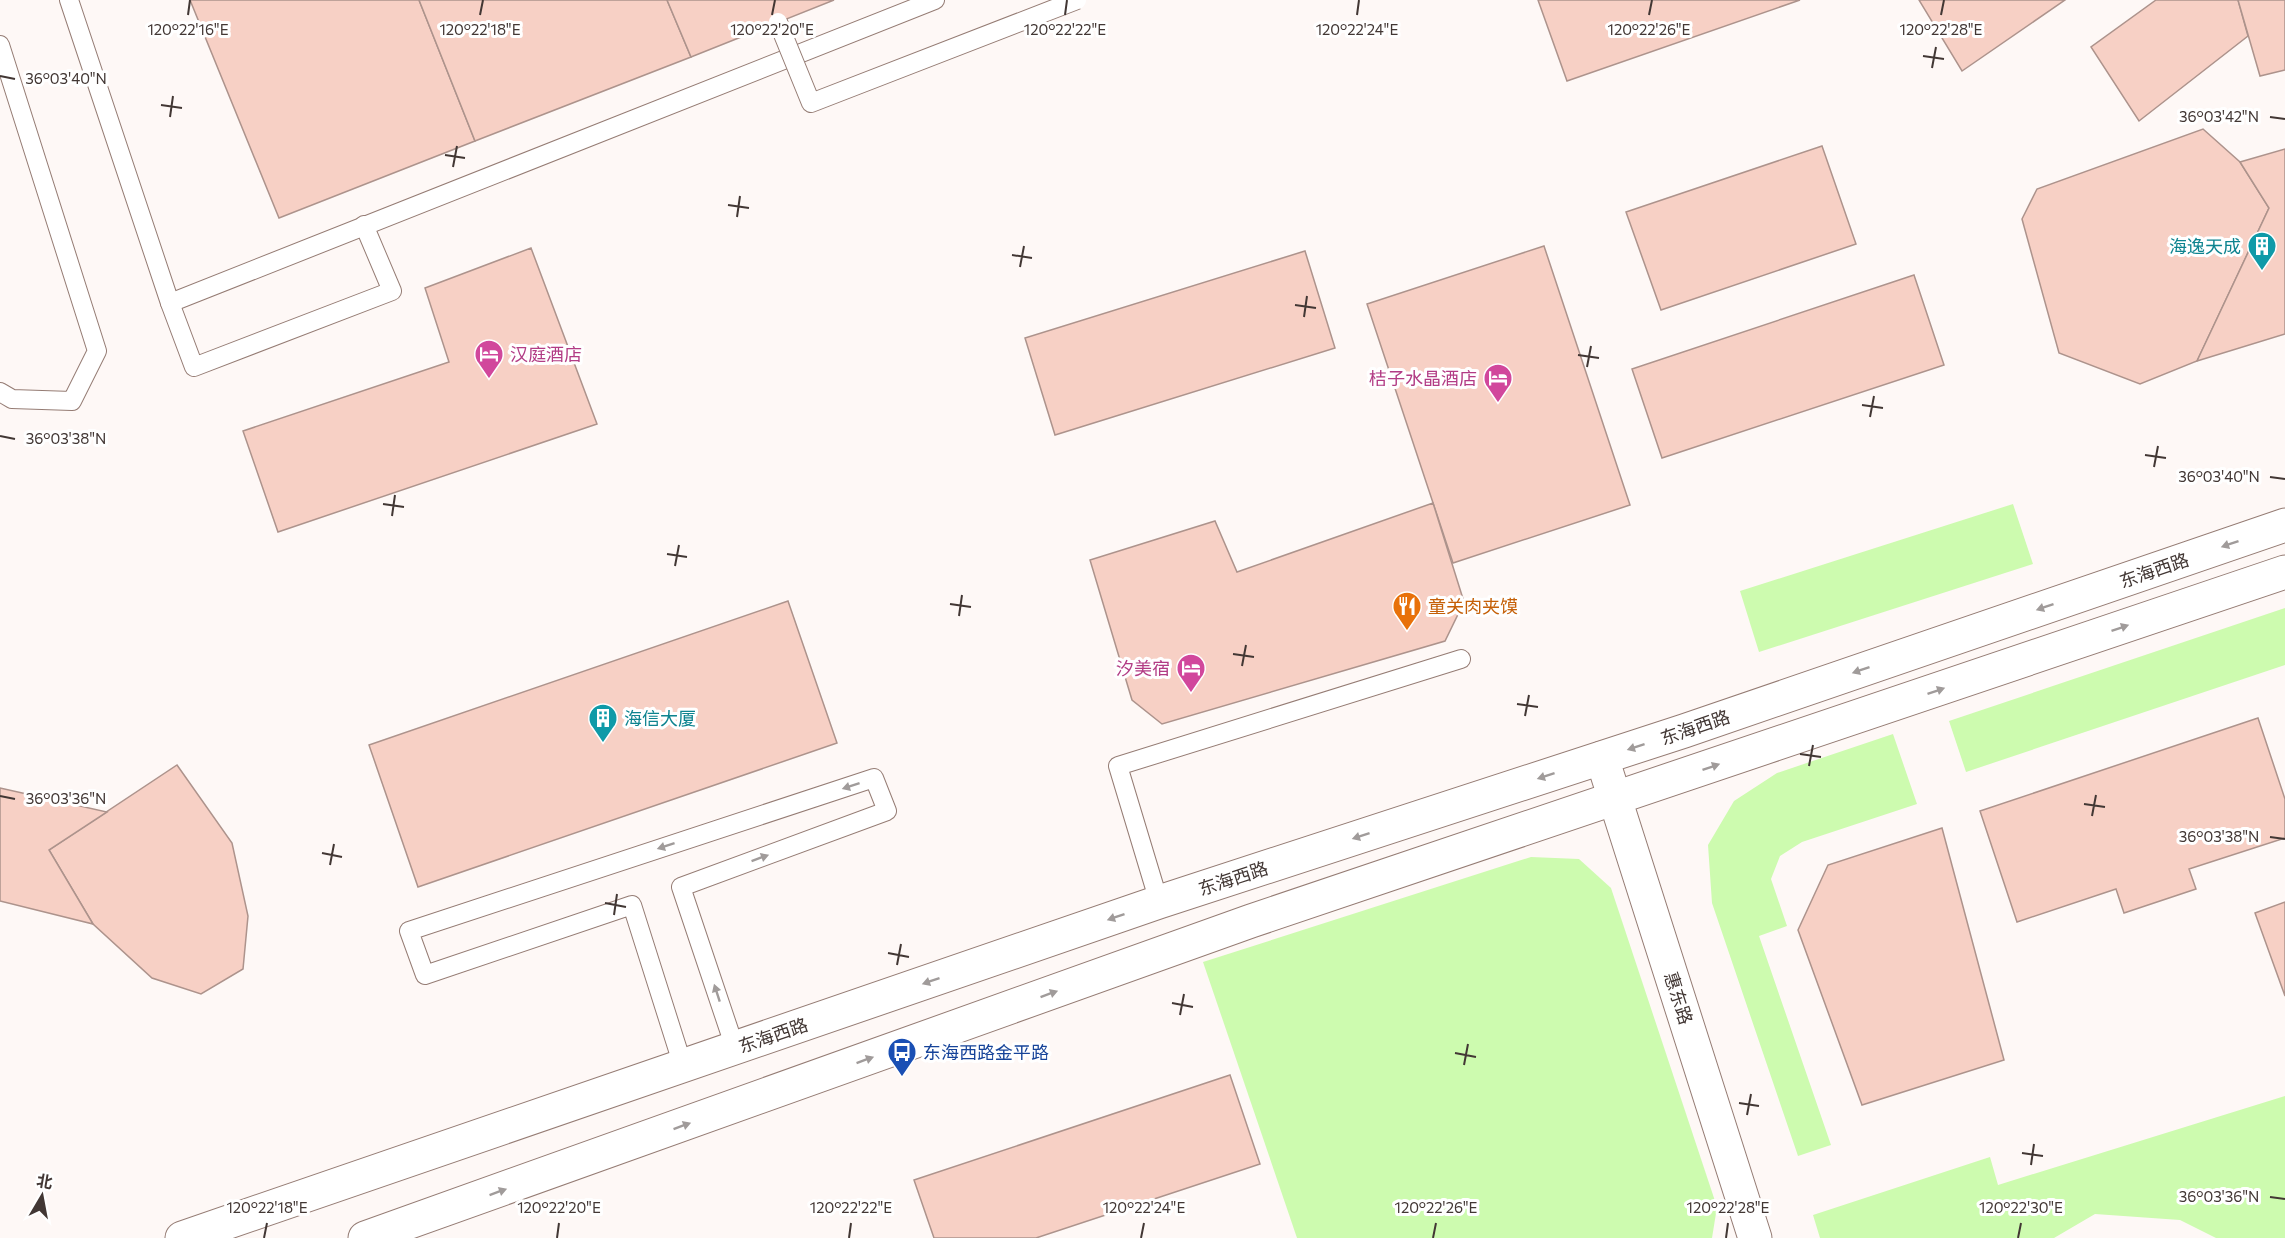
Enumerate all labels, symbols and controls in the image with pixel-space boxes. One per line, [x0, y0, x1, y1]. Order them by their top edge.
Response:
text: 120°22'16"E [147, 20, 229, 38]
text: 120°22'18"E [439, 20, 521, 38]
text: 120°22'20"E [730, 20, 814, 38]
text: 120°22'22"E [1024, 20, 1106, 38]
text: 120°22'24"E [1316, 20, 1398, 38]
text: 120°22'26"E [1607, 20, 1691, 38]
text: 120°22'28"E [1899, 20, 1983, 38]
text: 36°03'40"N [25, 69, 107, 87]
text: 36°03'42"N [2179, 107, 2259, 125]
building icon: 海逸天成 [2246, 230, 2278, 272]
place label: 海逸天成 [2169, 235, 2241, 257]
hotel icon: 汉庭酒店 [473, 338, 505, 380]
place label: 汉庭酒店 [510, 343, 582, 365]
hotel icon: 桔子水晶酒店 [1482, 362, 1514, 404]
place label: 桔子水晶酒店 [1369, 367, 1477, 389]
text: 36°03'38"N [26, 429, 106, 447]
text: 36°03'40"N [2178, 467, 2260, 485]
one-way arrow [2221, 539, 2239, 549]
street label: 东海西路 [2116, 548, 2192, 592]
restaurant icon: 童关肉夹馍 [1391, 590, 1423, 632]
place label: 童关肉夹馍 [1428, 595, 1518, 617]
one-way arrow [2036, 603, 2054, 613]
one-way arrow [2111, 623, 2129, 633]
hotel icon: 汐美宿 [1175, 652, 1207, 694]
place label: 汐美宿 [1116, 657, 1170, 679]
one-way arrow [1852, 666, 1870, 676]
one-way arrow [1927, 686, 1945, 695]
building icon: 海信大厦 [587, 702, 619, 744]
street label: 东海西路 [1657, 705, 1733, 749]
place label: 海信大厦 [624, 707, 696, 729]
one-way arrow [1627, 742, 1645, 752]
one-way arrow [1702, 762, 1720, 771]
one-way arrow [1537, 772, 1555, 781]
one-way arrow [842, 781, 860, 791]
text: 36°03'36"N [26, 789, 106, 807]
text: 36°03'38"N [2179, 827, 2259, 845]
one-way arrow [1352, 832, 1370, 842]
one-way arrow [657, 842, 675, 851]
one-way arrow [751, 853, 769, 862]
street label: 东海西路 [1195, 856, 1271, 900]
one-way arrow [1107, 913, 1125, 923]
street label: 惠东路 [1660, 969, 1698, 1027]
one-way arrow [922, 976, 940, 986]
one-way arrow [711, 984, 721, 1002]
one-way arrow [1040, 988, 1058, 998]
street label: 东海西路 [735, 1013, 811, 1057]
bus stop icon: 东海西路金平路 [886, 1036, 918, 1078]
place label: 东海西路金平路 [923, 1041, 1049, 1063]
one-way arrow [857, 1054, 875, 1064]
one-way arrow [673, 1120, 691, 1130]
north arrow [12, 1166, 72, 1226]
text: 北 [35, 1170, 54, 1191]
one-way arrow [490, 1186, 508, 1196]
text: 36°03'36"N [2179, 1187, 2259, 1205]
text: 120°22'18"E [226, 1198, 308, 1216]
text: 120°22'20"E [517, 1198, 601, 1216]
text: 120°22'22"E [810, 1198, 892, 1216]
text: 120°22'24"E [1103, 1198, 1185, 1216]
text: 120°22'26"E [1394, 1198, 1478, 1216]
text: 120°22'28"E [1686, 1198, 1770, 1216]
text: 120°22'30"E [1979, 1198, 2063, 1216]

